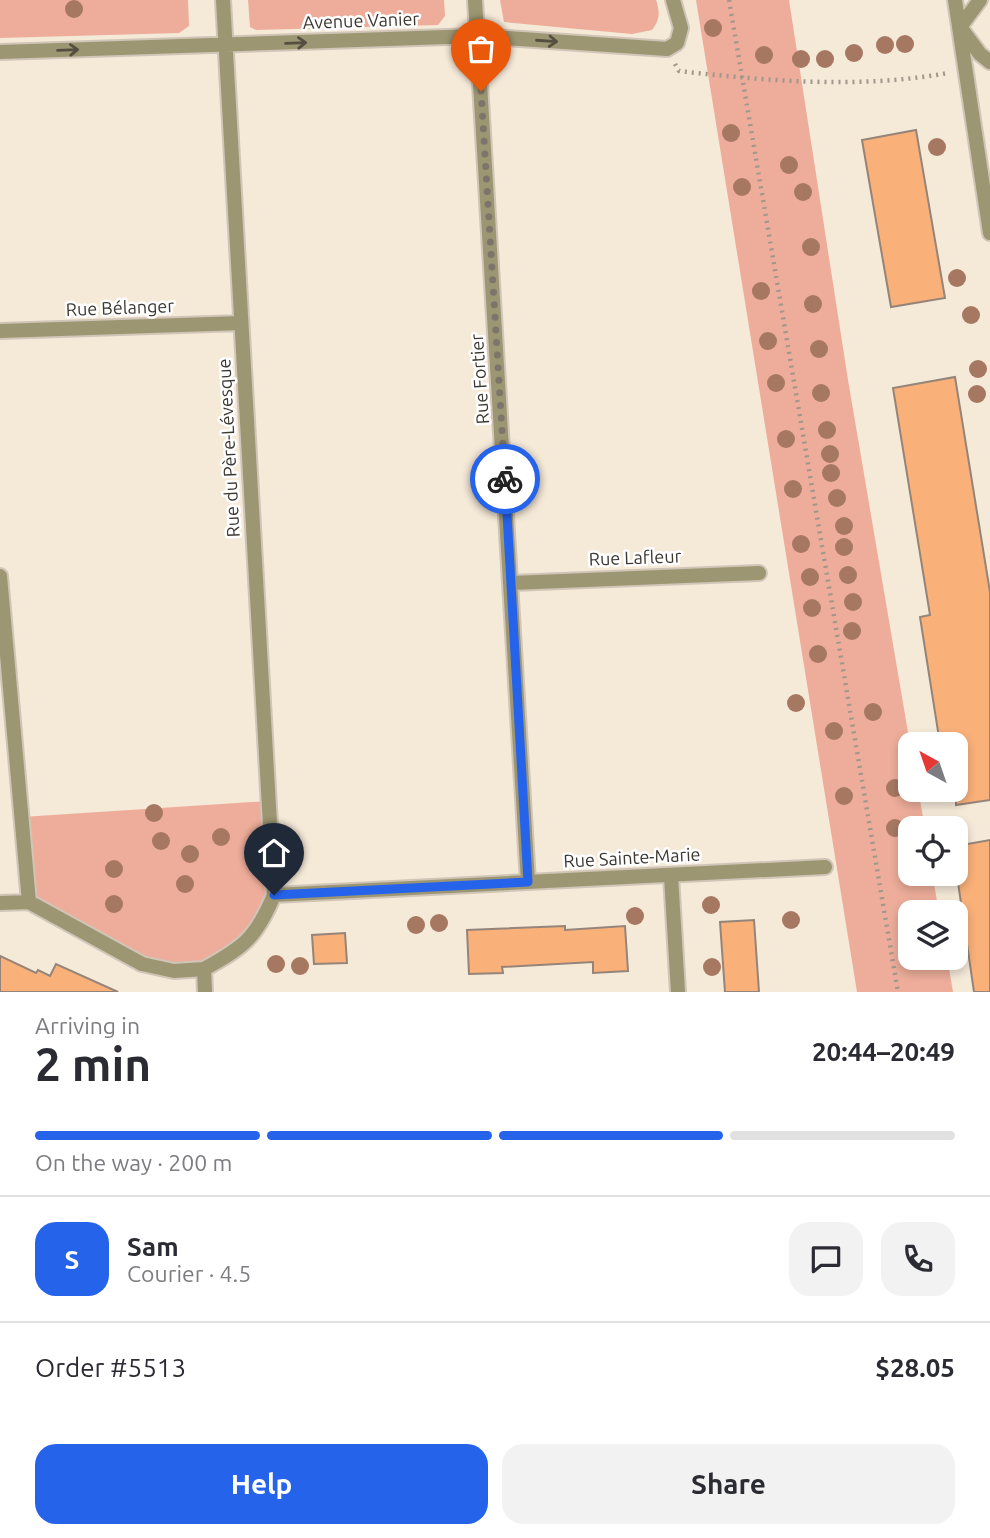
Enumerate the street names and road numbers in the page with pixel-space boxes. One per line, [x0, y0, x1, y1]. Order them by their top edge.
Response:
street label: Avenue Vanier [302, 8, 420, 32]
street label: Rue Bélanger [65, 295, 175, 319]
street label: Rue Fortier [466, 333, 492, 425]
street label: Rue du Père-Lévesque [213, 358, 243, 538]
street label: Rue Lafleur [588, 545, 682, 569]
street label: Rue Sainte-Marie [563, 843, 701, 871]

